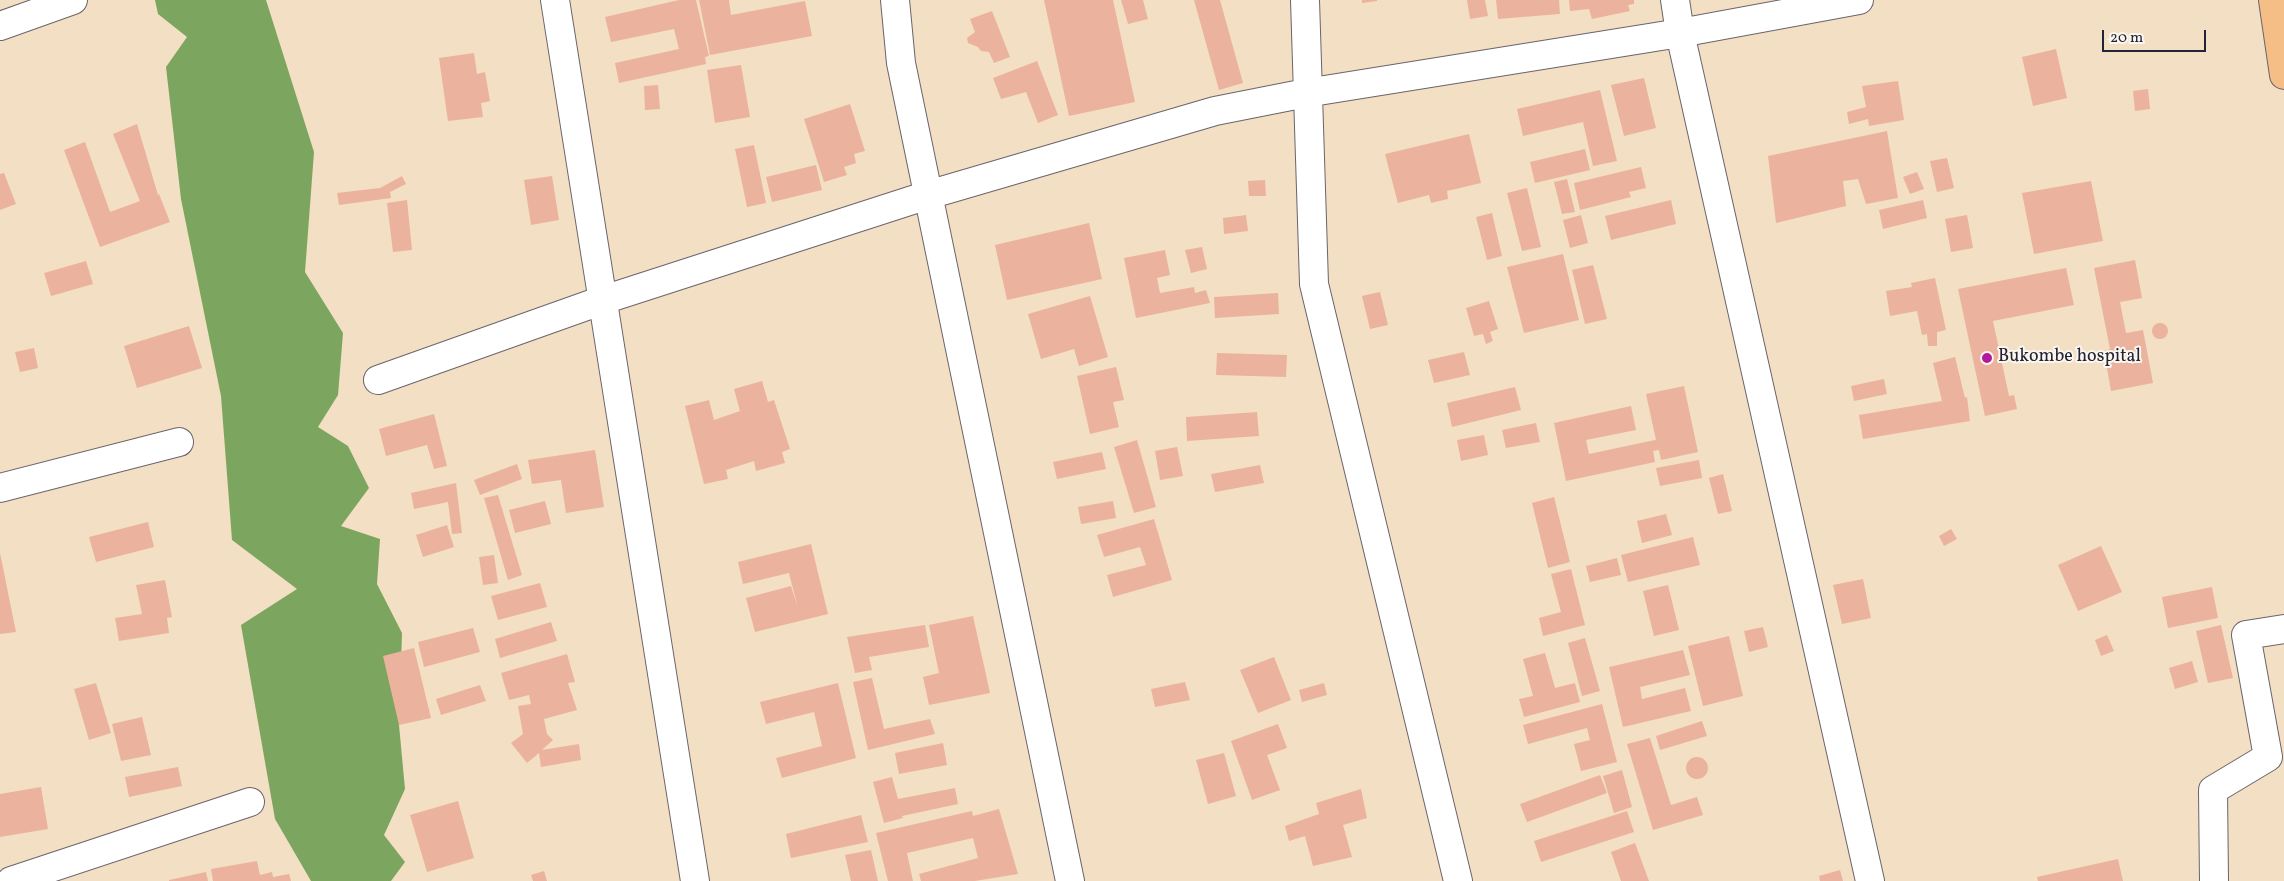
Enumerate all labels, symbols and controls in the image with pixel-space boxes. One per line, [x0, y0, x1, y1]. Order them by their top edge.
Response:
scale bar [2104, 20, 2208, 52]
text: 20 m [2110, 28, 2143, 49]
place label: Bukombe hospital [1998, 347, 2141, 369]
marker: Bukombe hospital [1980, 351, 1994, 365]

